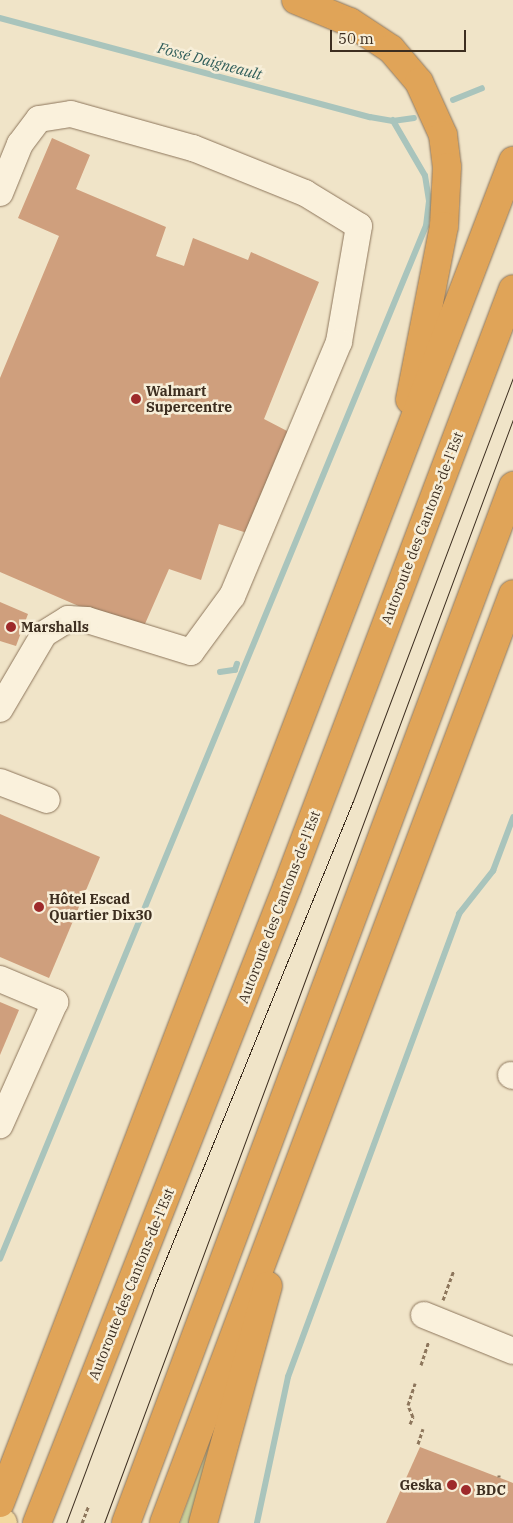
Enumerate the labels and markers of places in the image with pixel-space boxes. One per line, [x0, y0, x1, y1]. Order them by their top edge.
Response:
place label: Walmart Supercentre [146, 383, 232, 416]
marker: Walmart Supercentre [130, 393, 142, 405]
place label: Marshalls [21, 619, 89, 635]
marker: Marshalls [5, 621, 17, 633]
place label: Hôtel Escad Quartier Dix30 [49, 891, 152, 924]
marker: Hôtel Escad Quartier Dix30 [33, 901, 45, 913]
place label: Geska [399, 1477, 442, 1493]
marker: Geska [446, 1479, 458, 1491]
place label: BDC [476, 1482, 506, 1498]
marker: BDC [460, 1484, 472, 1496]

